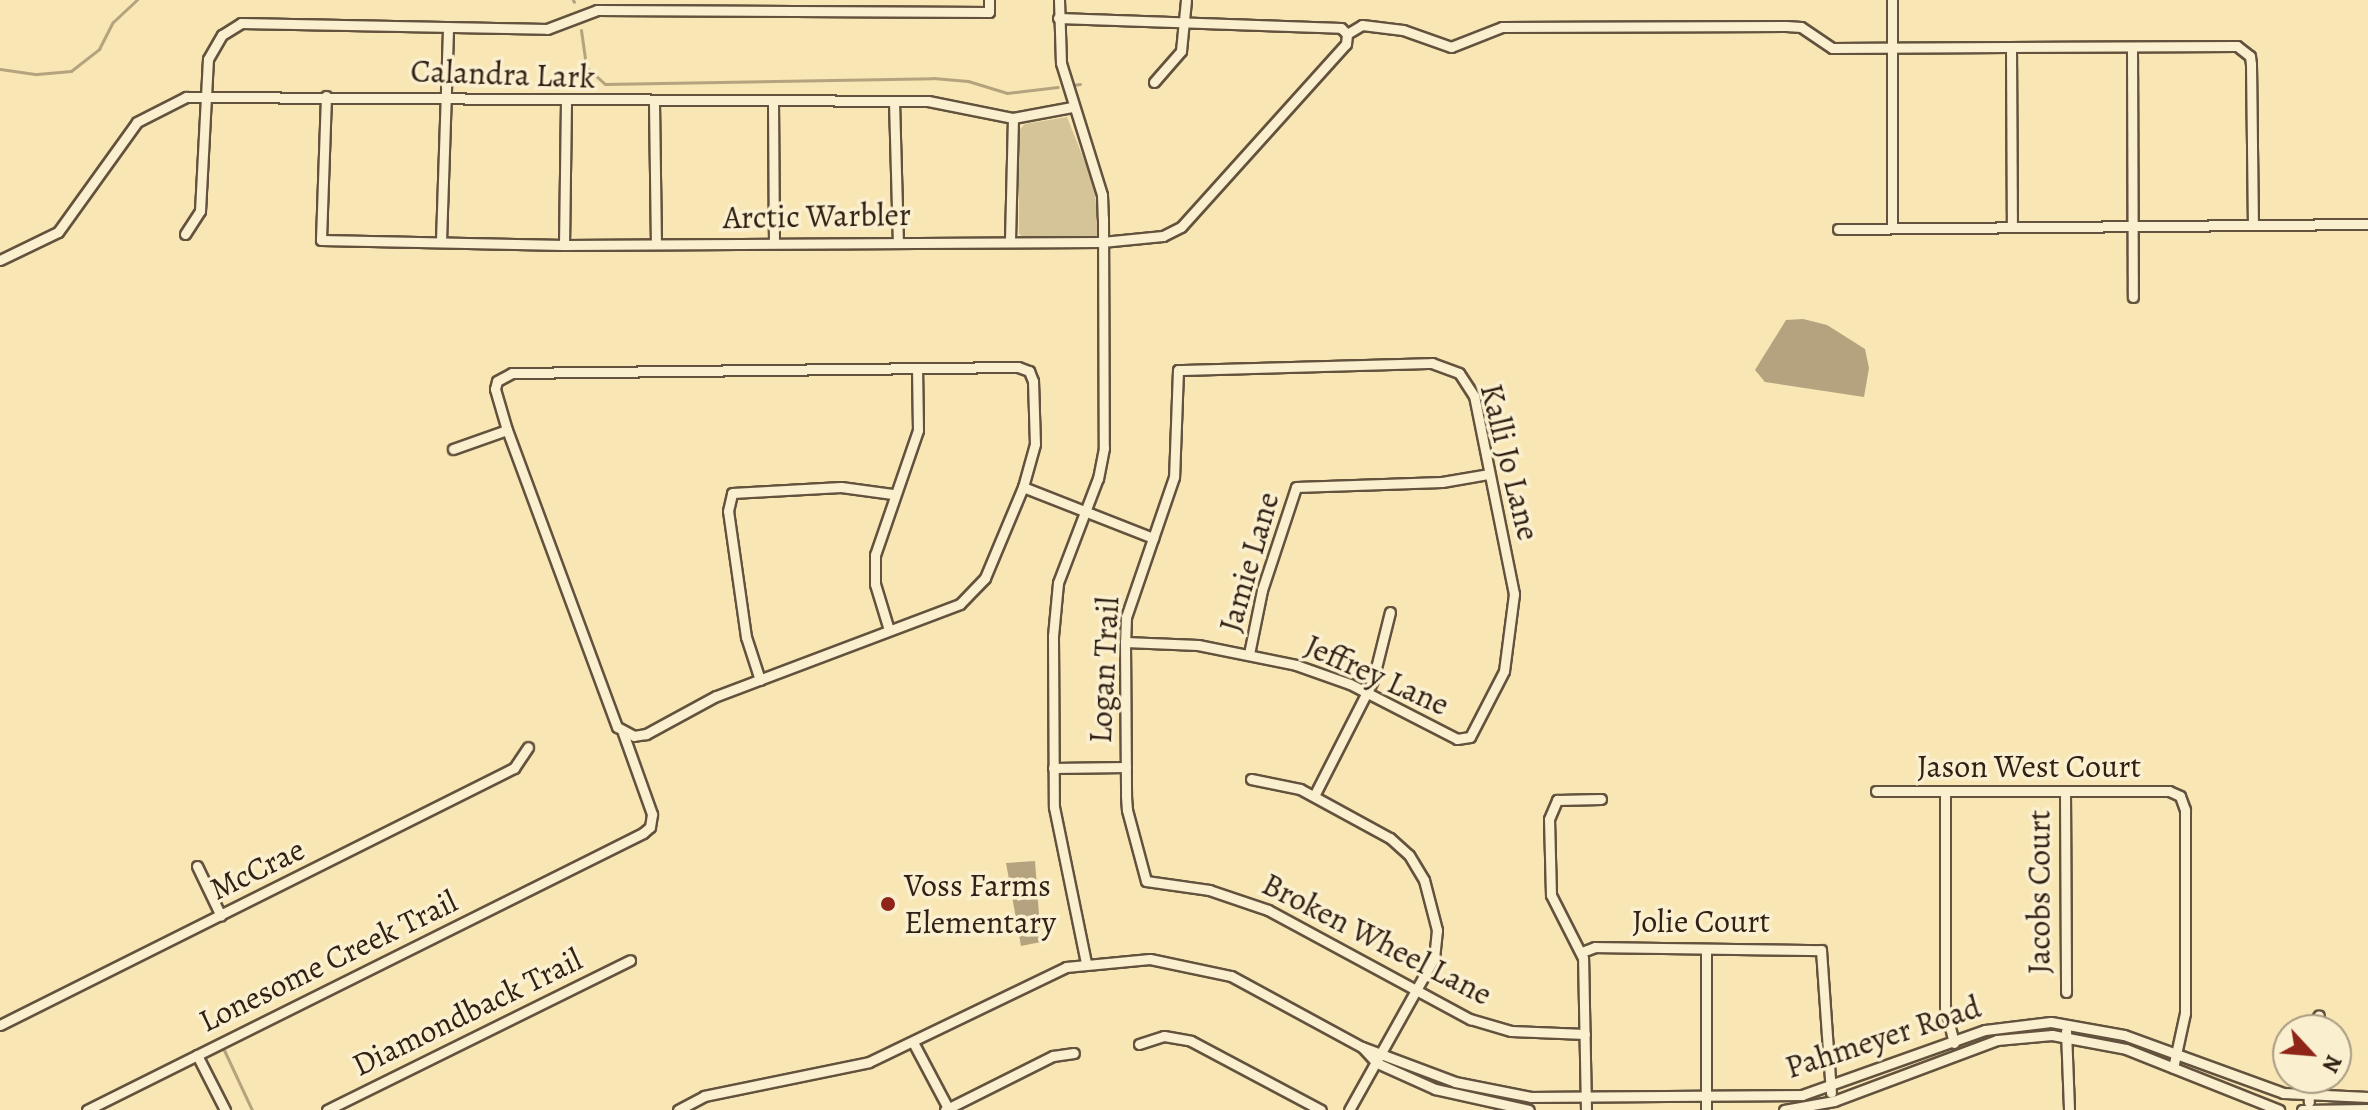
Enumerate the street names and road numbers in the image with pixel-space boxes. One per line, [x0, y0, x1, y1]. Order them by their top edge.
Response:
street label: Calandra Lark [410, 52, 596, 96]
street label: Arctic Warbler [723, 195, 911, 237]
street label: Kalli Jo Lane [1472, 380, 1548, 544]
street label: Jamie Lane [1211, 488, 1287, 636]
street label: Logan Trail [1081, 596, 1127, 744]
street label: Jeffrey Lane [1299, 626, 1455, 724]
street label: Jason West Court [1917, 747, 2141, 785]
street label: Jacobs Court [2020, 810, 2058, 974]
street label: McCrae [203, 830, 311, 908]
street label: Broken Wheel Lane [1256, 865, 1498, 1013]
street label: Lonesome Creek Trail [193, 882, 463, 1040]
street label: Jolie Court [1632, 902, 1770, 940]
street label: Diamondback Trail [346, 940, 588, 1084]
street label: Pahmeyer Road [1780, 987, 1986, 1087]

